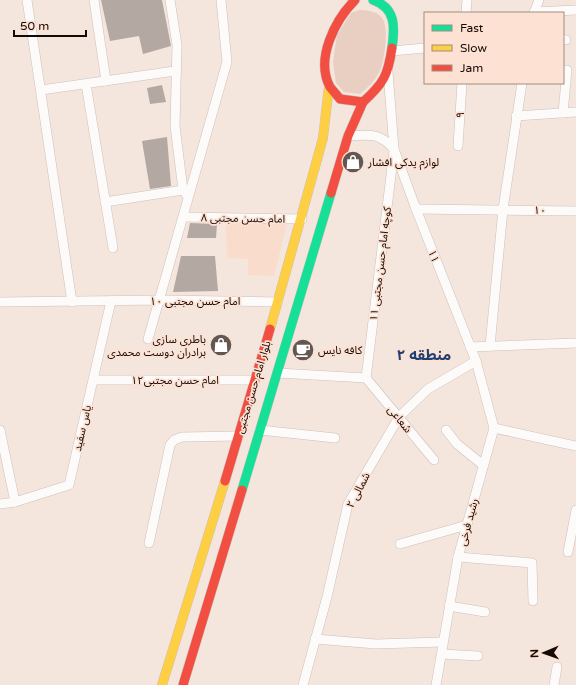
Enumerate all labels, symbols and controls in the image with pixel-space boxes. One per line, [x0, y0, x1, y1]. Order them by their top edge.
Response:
scale bar [14, 12, 86, 38]
legend [424, 12, 564, 84]
text: 50 m [20, 19, 49, 33]
text: Fast [460, 21, 484, 35]
text: Slow [460, 41, 487, 55]
text: Jam [460, 61, 483, 75]
street label: ۹ [454, 112, 467, 119]
shop icon: لوازم یدکی افشار [340, 149, 366, 175]
place label: لوازم یدکی افشار [367, 156, 439, 170]
street label: ۱۰ [533, 204, 547, 217]
street label: کوچه امام حسن مجتبی ۱۱ [367, 206, 395, 322]
street label: امام حسن مجتبی ۸ [201, 211, 285, 227]
street label: ۱۱ [425, 248, 442, 264]
street label: امام حسن مجتبی ۱۰ [150, 295, 240, 309]
shop icon: باطری سازی برادران دوست محمدی [208, 332, 234, 358]
place label: باطری سازی برادران دوست محمدی [107, 333, 206, 359]
cafe icon: کافه نایس [290, 337, 316, 363]
street label: بلوار امام حسن مجتبی [233, 339, 275, 435]
place label: کافه نایس [318, 344, 363, 357]
district label: منطقه ۲ [397, 346, 451, 364]
street label: امام حسن مجتبی۱۲ [131, 374, 219, 388]
street label: شعاعی [385, 403, 415, 436]
street label: یاس سفید [71, 404, 94, 452]
street label: ۲ شمالی [344, 470, 373, 510]
street label: رشید فرخی [456, 497, 481, 547]
north arrow [524, 633, 564, 673]
text: N [528, 649, 541, 658]

